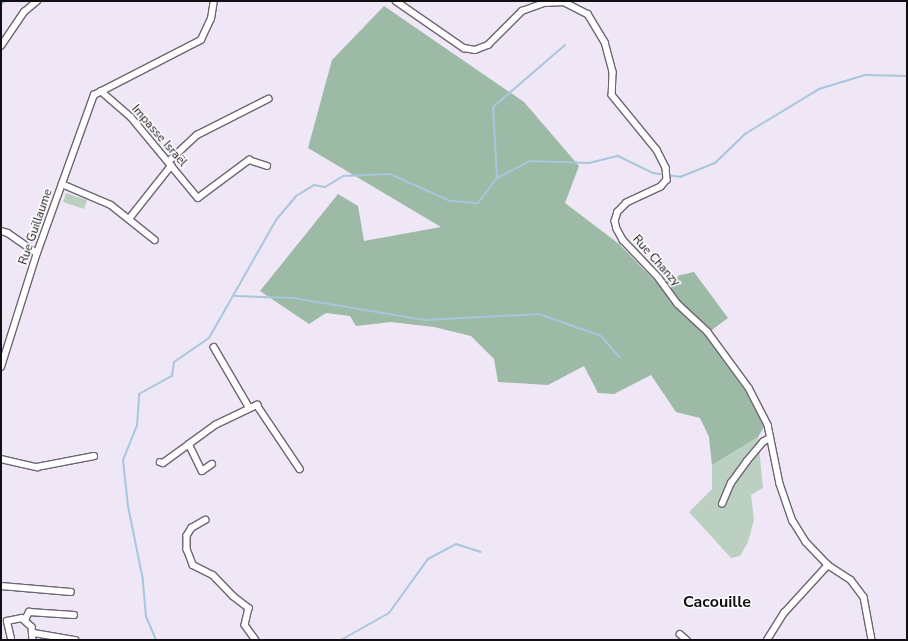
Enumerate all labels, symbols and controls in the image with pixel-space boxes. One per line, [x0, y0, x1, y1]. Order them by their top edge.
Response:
street label: Impasse Israël [128, 102, 190, 170]
street label: Rue Guillaume [16, 187, 56, 267]
street label: Rue Chanzy [629, 232, 683, 290]
district label: Cacouille [683, 592, 751, 612]

